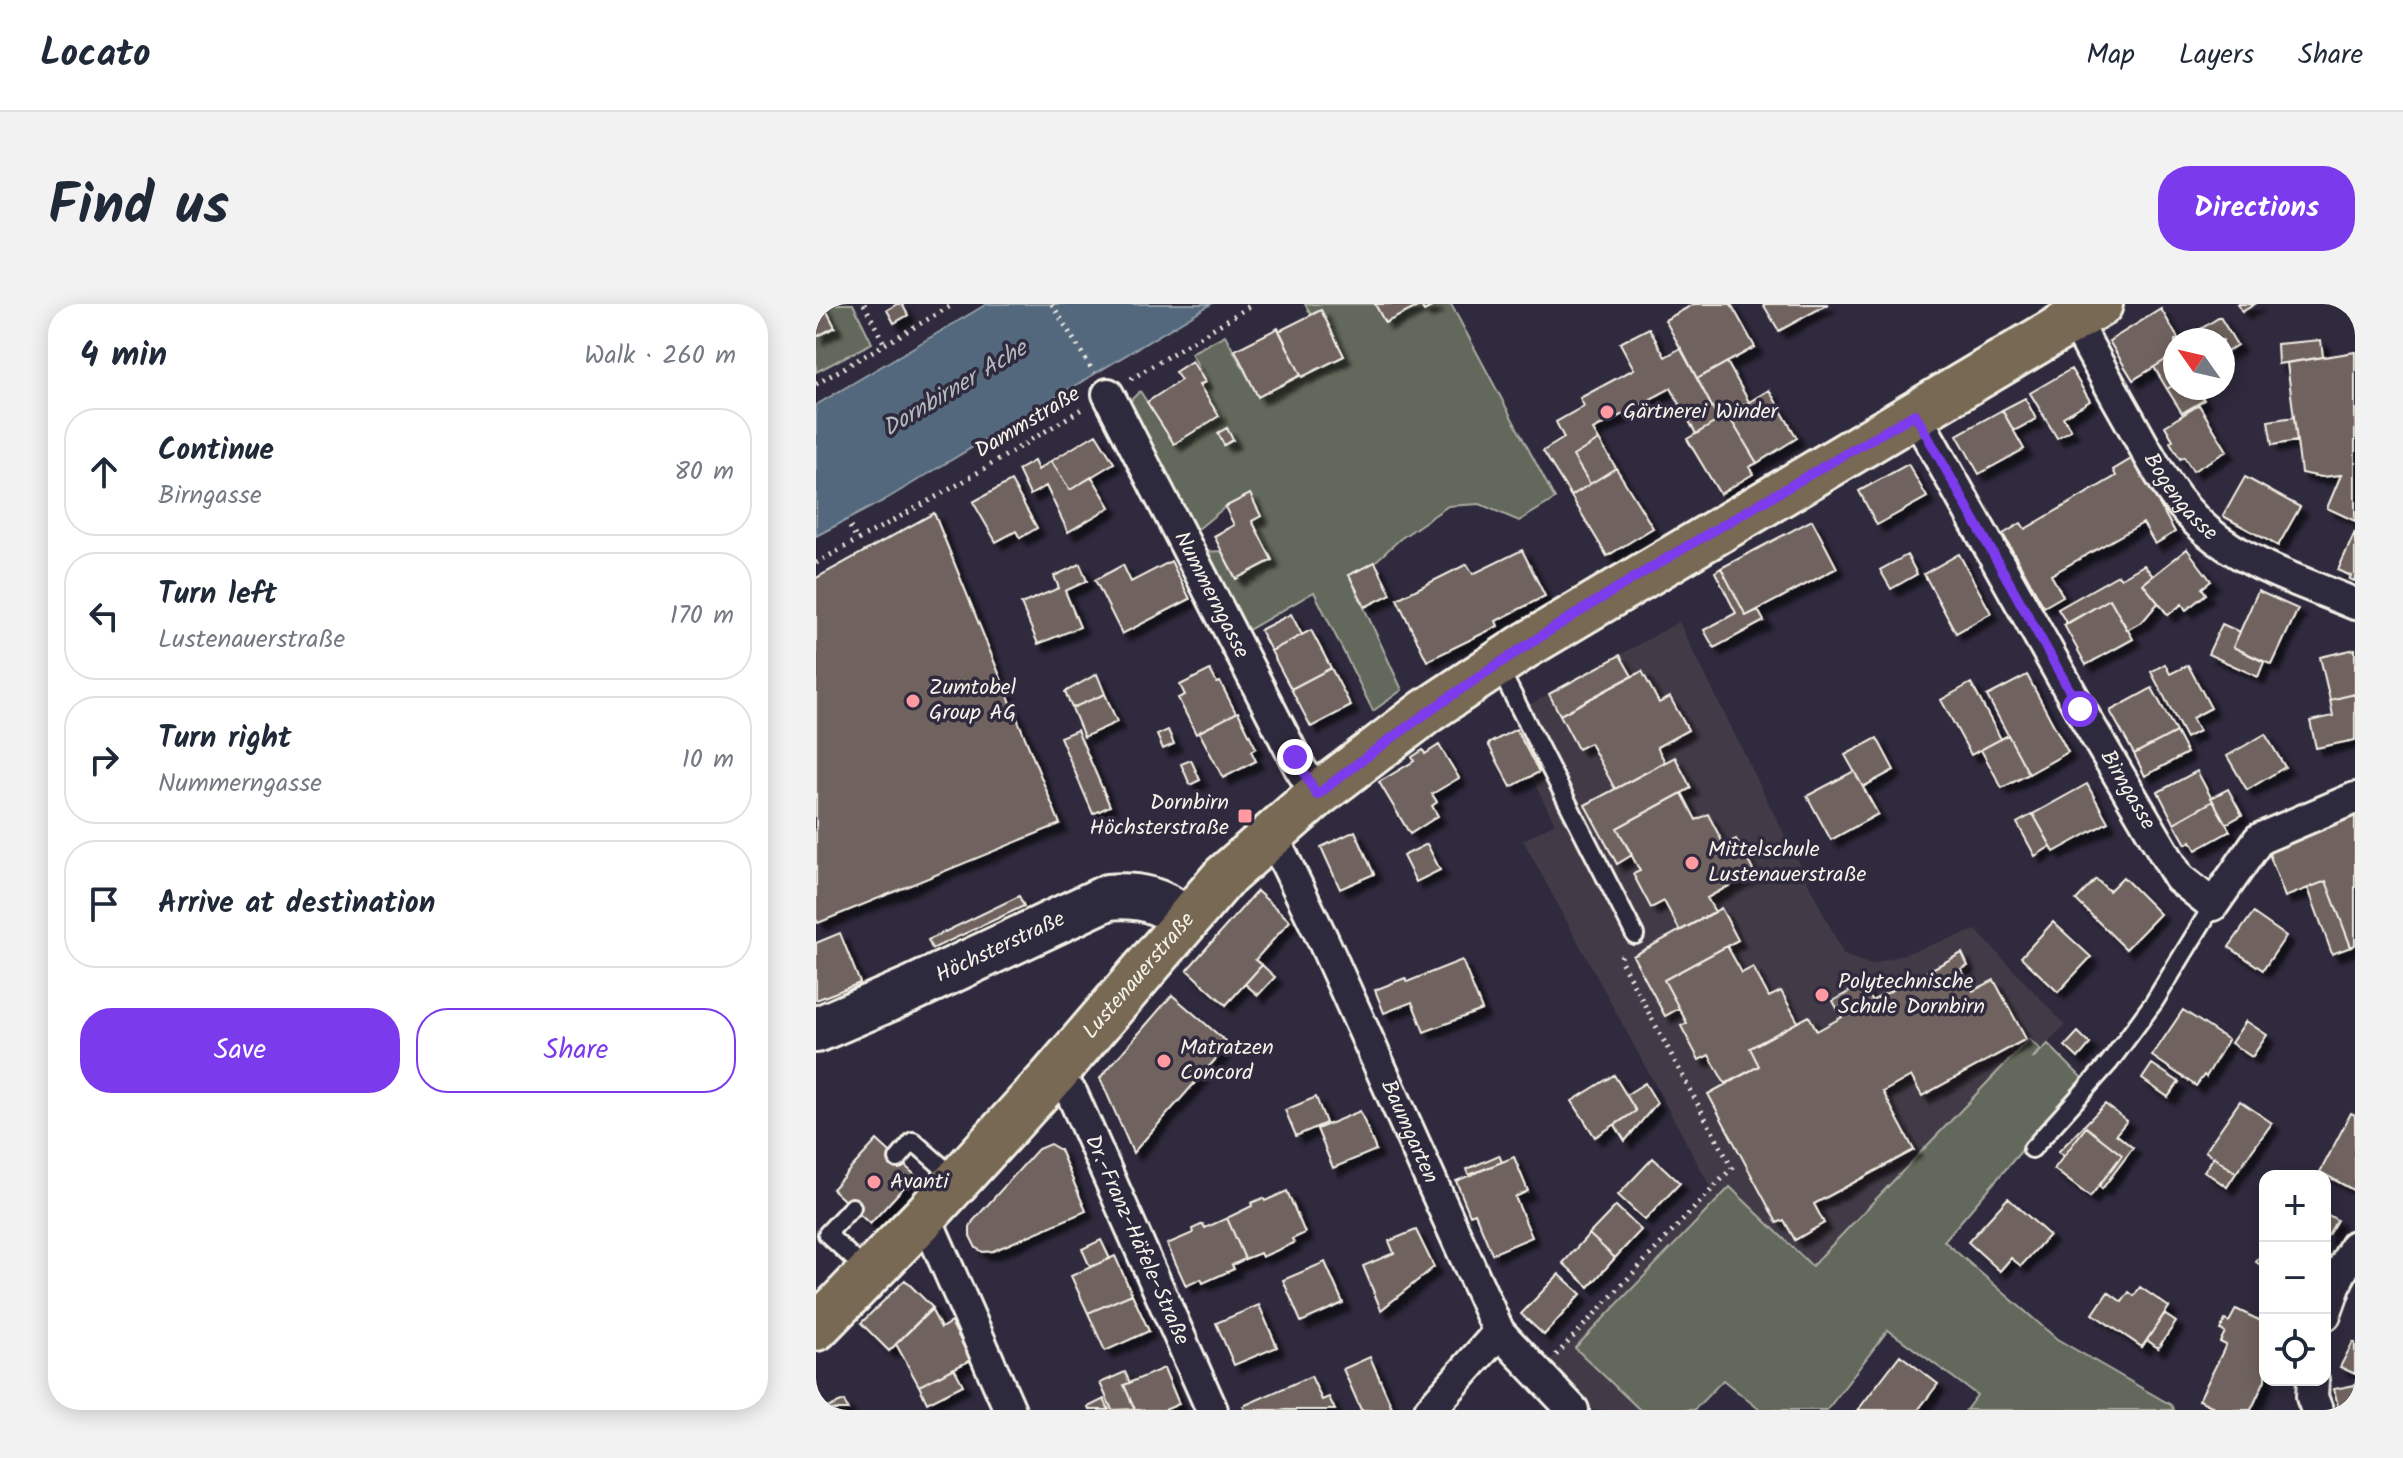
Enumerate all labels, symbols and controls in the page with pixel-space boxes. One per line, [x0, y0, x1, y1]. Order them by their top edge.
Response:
text: Locato [40, 25, 151, 85]
text: Map [2086, 33, 2135, 78]
text: Layers [2179, 33, 2254, 78]
text: Share [2298, 33, 2363, 78]
text: Find us [48, 163, 229, 253]
button: Directions [2158, 166, 2355, 251]
north arrow [2163, 328, 2235, 400]
text: 4 min [80, 329, 167, 383]
water label: Dornbirner Ache [875, 329, 1037, 448]
text: Walk · 260 m [584, 335, 736, 377]
street label: Dammstraße [969, 378, 1088, 468]
place label: Gärtnerei Winder [1623, 395, 1780, 430]
marker: Gärtnerei Winder [1598, 403, 1616, 421]
text: Continue [158, 427, 274, 475]
street label: Bogengasse [2134, 446, 2225, 551]
icon: ahead [82, 450, 126, 494]
text: 80 m [674, 451, 734, 493]
text: Birngasse [158, 475, 262, 517]
street label: Nummerngasse [1164, 525, 1259, 665]
text: Turn left [158, 571, 277, 619]
icon: left [82, 594, 126, 638]
text: 170 m [670, 595, 734, 637]
text: Lustenauerstraße [158, 619, 345, 661]
place label: Zumtobel Group AG [929, 671, 1017, 731]
route start [2062, 691, 2098, 727]
marker: Zumtobel Group AG [904, 692, 922, 710]
text: Turn right [158, 715, 291, 763]
icon: right [82, 738, 126, 782]
text: 10 m [682, 739, 734, 781]
route end [1277, 739, 1313, 775]
street label: Birngasse [2090, 743, 2165, 837]
text: Nummerngasse [158, 763, 322, 805]
place label: Dornbirn Höchsterstraße [1089, 786, 1229, 846]
marker: Dornbirn Höchsterstraße [1236, 807, 1254, 825]
place label: Mittelschule Lustenauerstraße [1708, 833, 1867, 893]
marker: Mittelschule Lustenauerstraße [1683, 854, 1701, 872]
text: Arrive at destination [158, 880, 435, 928]
icon: arrive [82, 882, 126, 926]
street label: Höchsterstraße [930, 902, 1071, 993]
street label: Lustenauerstraße [1074, 904, 1204, 1047]
place label: Polytechnische Schule Dornbirn [1838, 965, 1985, 1025]
marker: Polytechnische Schule Dornbirn [1813, 986, 1831, 1004]
button: Save [80, 1008, 400, 1093]
button: Share [416, 1008, 736, 1093]
place label: Matratzen Concord [1180, 1031, 1274, 1091]
marker: Matratzen Concord [1155, 1052, 1173, 1070]
street label: Baumgarten [1371, 1074, 1448, 1190]
street label: Dr.-Franz-Häfele-Straße [1075, 1129, 1199, 1351]
place label: Avanti [890, 1165, 949, 1200]
map controls [2259, 1170, 2331, 1386]
button: + [2259, 1170, 2331, 1242]
marker: Avanti [865, 1173, 883, 1191]
button: − [2259, 1242, 2331, 1314]
button: locate [2259, 1314, 2331, 1386]

